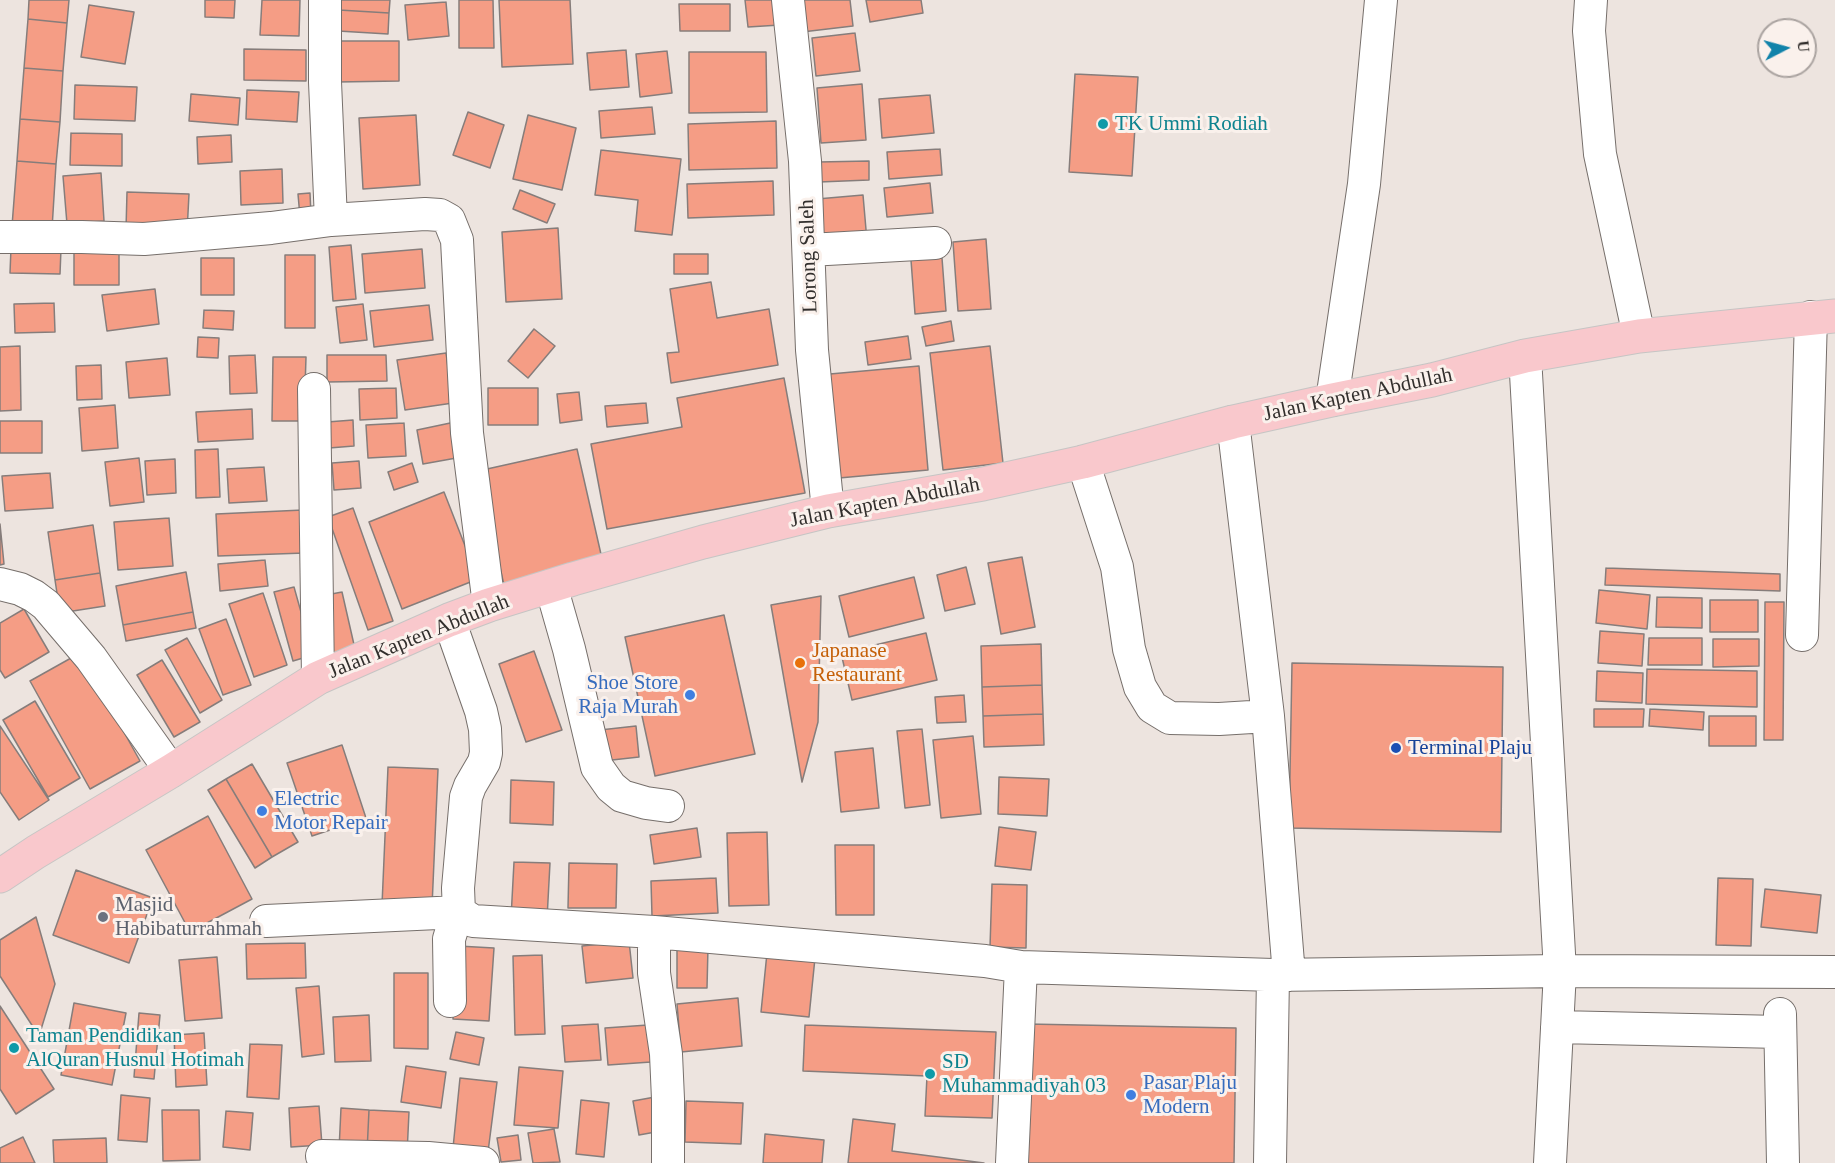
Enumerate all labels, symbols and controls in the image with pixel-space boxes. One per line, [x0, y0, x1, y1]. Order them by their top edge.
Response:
north arrow [1757, 18, 1817, 78]
text: U [1794, 40, 1812, 53]
place label: TK Ummi Rodiah [1115, 111, 1268, 137]
marker: TK Ummi Rodiah [1096, 117, 1110, 131]
street label: Lorong Saleh [794, 199, 824, 313]
street label: Jalan Kapten Abdullah [1261, 363, 1455, 427]
street label: Jalan Kapten Abdullah [788, 472, 982, 534]
street label: Jalan Kapten Abdullah [325, 589, 513, 685]
place label: Japanase Restaurant [812, 638, 902, 688]
marker: Japanase Restaurant [793, 656, 807, 670]
place label: Shoe Store Raja Murah [578, 670, 678, 720]
marker: Shoe Store Raja Murah [683, 688, 697, 702]
place label: Terminal Plaju [1408, 735, 1532, 761]
marker: Terminal Plaju [1389, 741, 1403, 755]
place label: Electric Motor Repair [274, 786, 388, 836]
marker: Electric Motor Repair [255, 804, 269, 818]
place label: Masjid Habibaturrahmah [115, 892, 262, 942]
marker: Masjid Habibaturrahmah [96, 910, 110, 924]
place label: Taman Pendidikan AlQuran Husnul Hotimah [26, 1023, 244, 1073]
marker: Taman Pendidikan AlQuran Husnul Hotimah [7, 1041, 21, 1055]
place label: SD Muhammadiyah 03 [942, 1049, 1106, 1099]
marker: SD Muhammadiyah 03 [923, 1067, 937, 1081]
place label: Pasar Plaju Modern [1143, 1070, 1237, 1120]
marker: Pasar Plaju Modern [1124, 1088, 1138, 1102]

